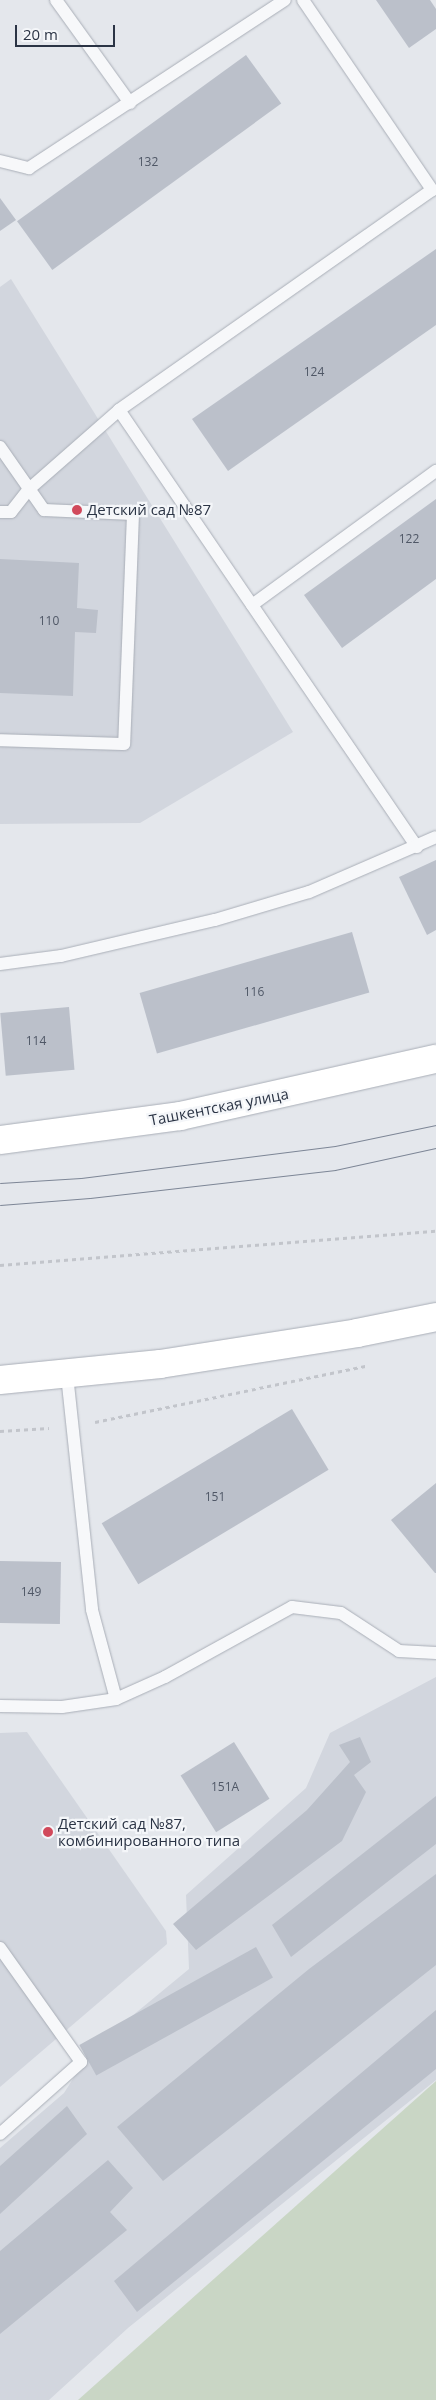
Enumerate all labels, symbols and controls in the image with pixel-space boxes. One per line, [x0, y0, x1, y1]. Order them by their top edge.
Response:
scale bar [18, 15, 118, 47]
text: 20 m [23, 24, 58, 44]
house number: 132 [138, 155, 158, 169]
house number: 124 [304, 365, 324, 379]
place label: Детский сад №87 [87, 501, 211, 519]
marker: Детский сад №87 [71, 504, 83, 516]
house number: 122 [399, 532, 419, 546]
house number: 110 [39, 614, 59, 628]
house number: 116 [244, 985, 264, 999]
house number: 114 [26, 1034, 46, 1048]
street label: Ташкентская улица [148, 1085, 290, 1129]
house number: 151 [205, 1490, 225, 1504]
house number: 149 [21, 1585, 41, 1599]
house number: 151А [211, 1780, 239, 1794]
place label: Детский сад №87, комбинированного типа [58, 1814, 240, 1849]
marker: Детский сад №87, комбинированного типа [42, 1826, 54, 1838]

